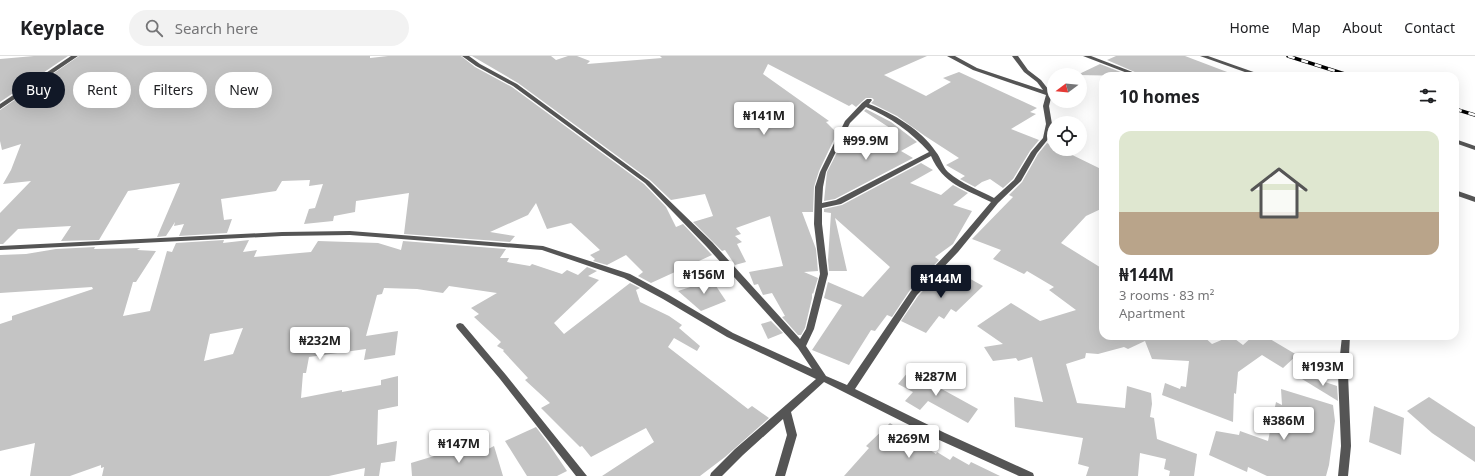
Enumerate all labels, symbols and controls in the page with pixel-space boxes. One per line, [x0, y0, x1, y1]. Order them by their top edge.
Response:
search box [129, 10, 409, 46]
text: Keyplace [20, 15, 105, 41]
icon: search [143, 17, 165, 39]
text: Search here [175, 18, 258, 38]
text: Home [1230, 18, 1269, 37]
text: Map [1291, 18, 1321, 37]
text: About [1343, 18, 1382, 37]
text: Contact [1404, 18, 1455, 37]
north arrow [1047, 68, 1087, 108]
map controls [1047, 68, 1087, 156]
chip: Buy [12, 72, 65, 108]
chip: Rent [73, 72, 131, 108]
chip: Filters [139, 72, 207, 108]
chip: New [215, 72, 272, 108]
text: 10 homes [1119, 85, 1200, 108]
icon: filters [1417, 85, 1439, 107]
pin: ₦141M [736, 102, 792, 136]
text: ₦141M [743, 106, 785, 124]
button: locate [1047, 116, 1087, 156]
pin: ₦99.9M [833, 127, 899, 161]
text: ₦99.9M [843, 131, 889, 149]
icon: home [1243, 157, 1315, 229]
pin: ₦156M [676, 261, 732, 295]
text: ₦144M [1119, 263, 1174, 286]
text: ₦156M [683, 265, 725, 283]
pin: ₦144M [913, 265, 969, 299]
text: ₦144M [920, 269, 962, 287]
text: 3 rooms · 83 m² [1119, 286, 1214, 304]
text: Apartment [1119, 304, 1185, 322]
pin: ₦232M [292, 327, 348, 361]
text: ₦232M [299, 331, 341, 349]
pin: ₦193M [1295, 353, 1351, 387]
text: ₦193M [1302, 357, 1344, 375]
pin: ₦287M [908, 363, 964, 397]
text: ₦287M [915, 367, 957, 385]
pin: ₦386M [1256, 407, 1312, 441]
text: ₦386M [1263, 411, 1305, 429]
pin: ₦269M [881, 425, 937, 459]
text: ₦269M [888, 429, 930, 447]
pin: ₦147M [431, 430, 487, 464]
text: ₦147M [438, 434, 480, 452]

